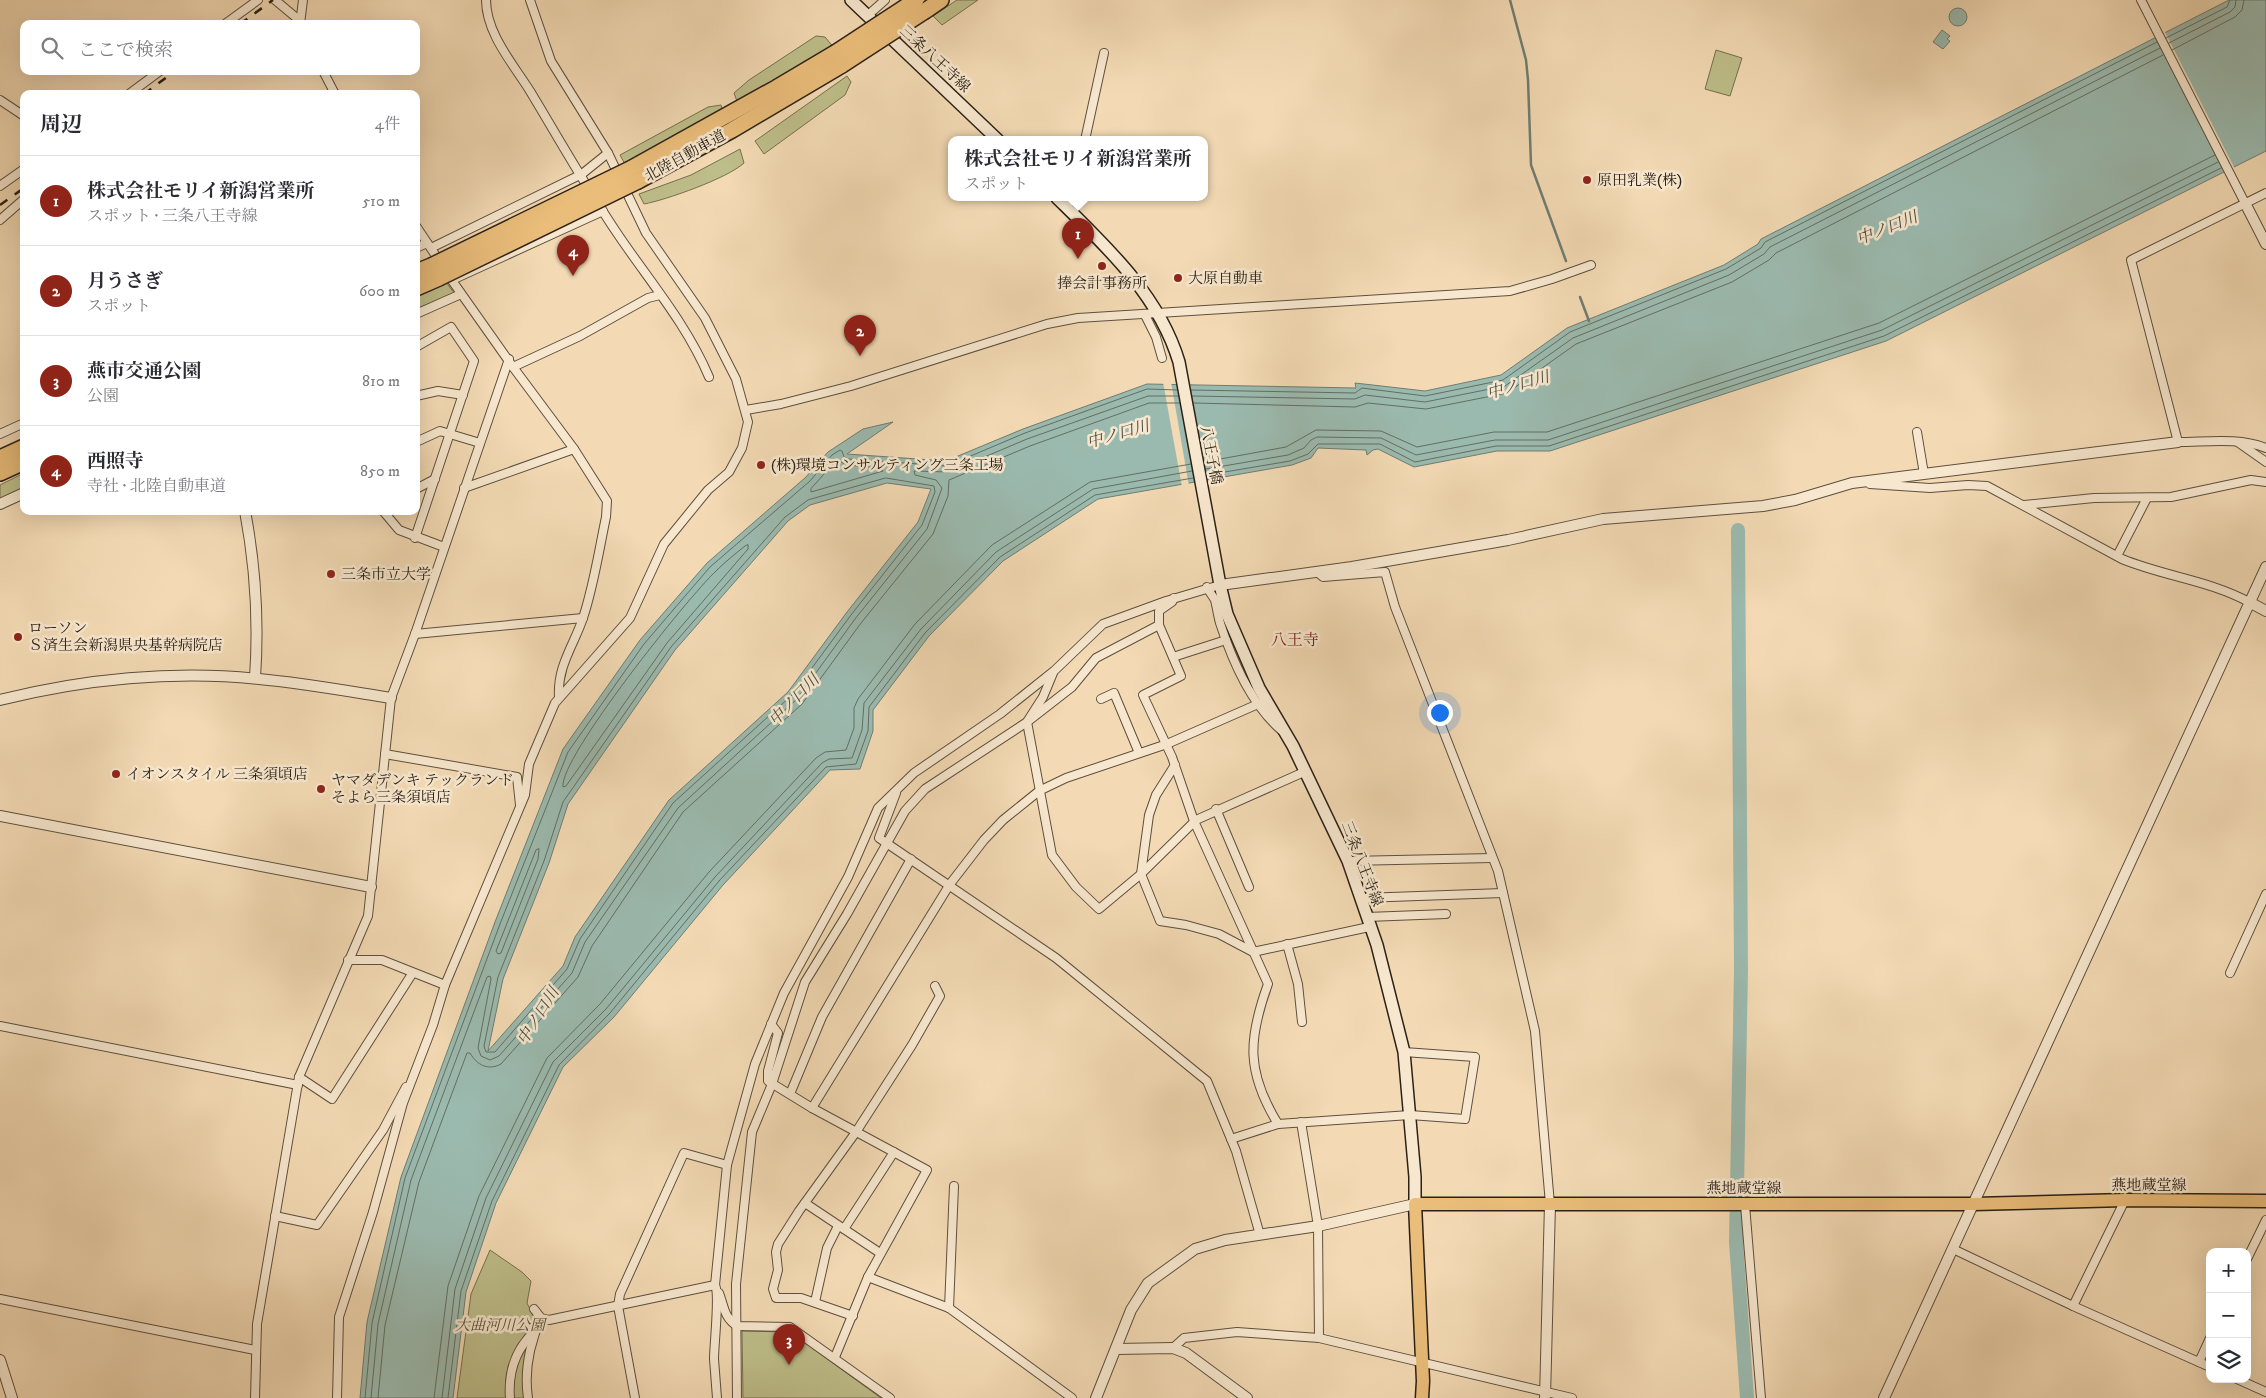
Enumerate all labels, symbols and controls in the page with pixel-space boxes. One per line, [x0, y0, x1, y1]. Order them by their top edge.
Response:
search box [20, 20, 420, 75]
street label: 三条八王寺線 [896, 21, 974, 97]
icon: search [38, 34, 66, 62]
text: ここで検索 [78, 39, 173, 62]
text: 周辺 [40, 112, 82, 138]
text: 4件 [375, 114, 400, 134]
street label: 北陸自動車道 [641, 126, 729, 186]
popup [948, 136, 1208, 201]
text: 株式会社モリイ新潟営業所 [964, 148, 1192, 171]
place label: 原田乳業(株) [1597, 171, 1682, 190]
text: スポット [964, 174, 1028, 194]
marker: 原田乳業(株) [1581, 174, 1593, 186]
text: 株式会社モリイ新潟営業所 [87, 180, 314, 203]
text: 1 [53, 191, 59, 211]
text: 510 m [362, 191, 400, 211]
text: スポット · 三条八王寺線 [87, 206, 258, 226]
water label: 中ノ口川 [1854, 206, 1922, 249]
pin: 1 [1062, 218, 1094, 259]
pin: 4 [557, 235, 589, 276]
marker: 捧会計事務所 [1096, 260, 1108, 272]
place label: 大原自動車 [1188, 269, 1263, 288]
text: 月うさぎ [87, 270, 163, 293]
marker: 大原自動車 [1172, 272, 1184, 284]
place label: 捧会計事務所 [1057, 274, 1147, 293]
text: 2 [52, 281, 60, 301]
text: 600 m [359, 281, 400, 301]
text: スポット [87, 296, 151, 316]
pin: 2 [844, 315, 876, 356]
text: 燕市交通公園 [87, 360, 201, 383]
water label: 中ノ口川 [1484, 366, 1553, 403]
text: 3 [53, 371, 59, 391]
text: 810 m [362, 371, 400, 391]
text: 公園 [87, 386, 119, 406]
water label: 中ノ口川 [1084, 415, 1153, 452]
street label: 八王子橋 [1196, 424, 1226, 486]
text: 西照寺 [87, 450, 144, 473]
place label: (株)環境コンサルティング三条工場 [771, 456, 1004, 475]
marker: (株)環境コンサルティング三条工場 [755, 459, 767, 471]
text: 4 [51, 461, 61, 481]
text: 850 m [360, 461, 400, 481]
text: 寺社 · 北陸自動車道 [87, 476, 226, 496]
place label: 三条市立大学 [341, 565, 431, 584]
marker: 三条市立大学 [325, 568, 337, 580]
place label: ローソン Ｓ済生会新潟県央基幹病院店 [28, 619, 223, 655]
district label: 八王寺 [1271, 630, 1319, 650]
marker: ローソン Ｓ済生会新潟県央基幹病院店 [12, 631, 24, 643]
water label: 中ノ口川 [765, 669, 825, 730]
your location [1427, 700, 1453, 726]
place label: イオンスタイル 三条須頃店 [126, 765, 308, 784]
marker: イオンスタイル 三条須頃店 [110, 768, 122, 780]
place label: ヤマダデンキ テックランド そよら三条須頃店 [331, 771, 514, 807]
marker: ヤマダデンキ テックランド そよら三条須頃店 [315, 783, 327, 795]
street label: 三条八王寺線 [1337, 819, 1387, 909]
water label: 中ノ口川 [513, 982, 564, 1048]
street label: 燕地蔵堂線 [2111, 1176, 2187, 1195]
street label: 燕地蔵堂線 [1706, 1179, 1782, 1198]
map controls [2206, 1248, 2251, 1383]
button: + [2206, 1248, 2251, 1293]
button: − [2206, 1293, 2251, 1338]
park label: 大曲河川公園 [455, 1316, 548, 1335]
pin: 3 [773, 1324, 805, 1365]
button: layers [2206, 1338, 2251, 1383]

